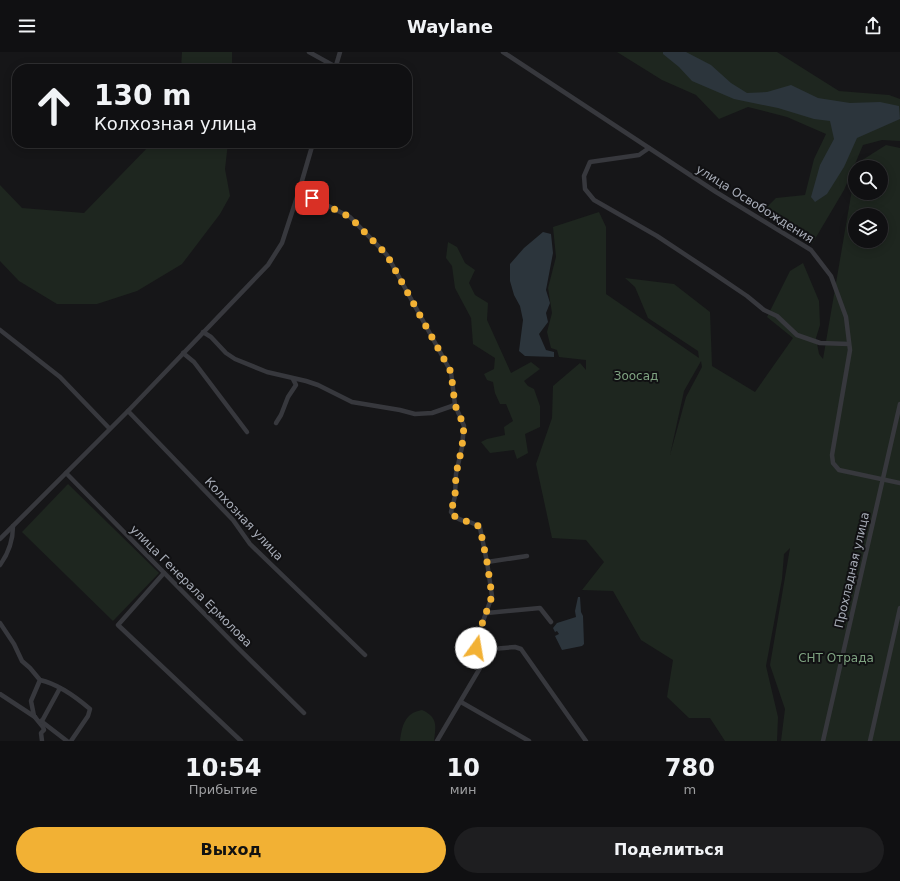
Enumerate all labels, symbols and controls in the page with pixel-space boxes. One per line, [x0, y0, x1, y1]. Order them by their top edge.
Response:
icon: menu [16, 15, 38, 37]
icon: share [862, 15, 884, 37]
text: Waylane [407, 16, 493, 37]
text: 130 m [94, 79, 191, 112]
icon: ahead [28, 80, 80, 132]
text: Колхозная улица [94, 113, 257, 134]
map controls [848, 160, 888, 248]
button: search [848, 160, 888, 200]
street label: улица Освобождения [693, 162, 817, 246]
pin [295, 181, 329, 215]
icon: arrive [301, 187, 323, 209]
button: layers [848, 208, 888, 248]
park label: Зоосад [614, 369, 658, 383]
street label: Колхозная улица [202, 474, 286, 564]
street label: Прохладная улица [832, 511, 872, 629]
street label: улица Генерала Ермолова [127, 522, 255, 650]
position arrow [455, 627, 497, 669]
park label: СНТ Отрада [798, 651, 874, 665]
text: 10:54 [185, 754, 261, 782]
text: 10 [446, 754, 480, 782]
text: 780 [665, 754, 715, 782]
text: Прибытие [189, 782, 258, 797]
text: мин [450, 782, 477, 797]
text: m [684, 782, 696, 797]
button: Выход [16, 827, 446, 873]
button: Поделиться [454, 827, 884, 873]

